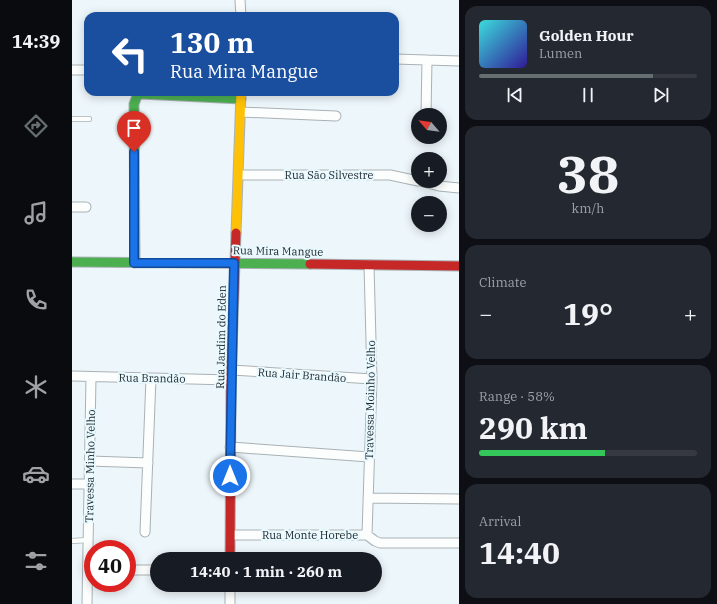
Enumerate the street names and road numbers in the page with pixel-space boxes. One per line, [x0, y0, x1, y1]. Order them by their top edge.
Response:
street label: Rua São Silvestre [285, 168, 373, 182]
street label: Rua Mira Mangue [233, 243, 323, 259]
street label: Rua Jardim do Eden [213, 285, 229, 389]
street label: Travessa Moinho Velho [362, 340, 378, 460]
street label: Rua Jair Brandão [257, 365, 347, 385]
street label: Rua Brandão [118, 370, 186, 386]
street label: Travessa Minho Velho [82, 409, 98, 523]
street label: Rua Monte Horebe [262, 528, 358, 542]

